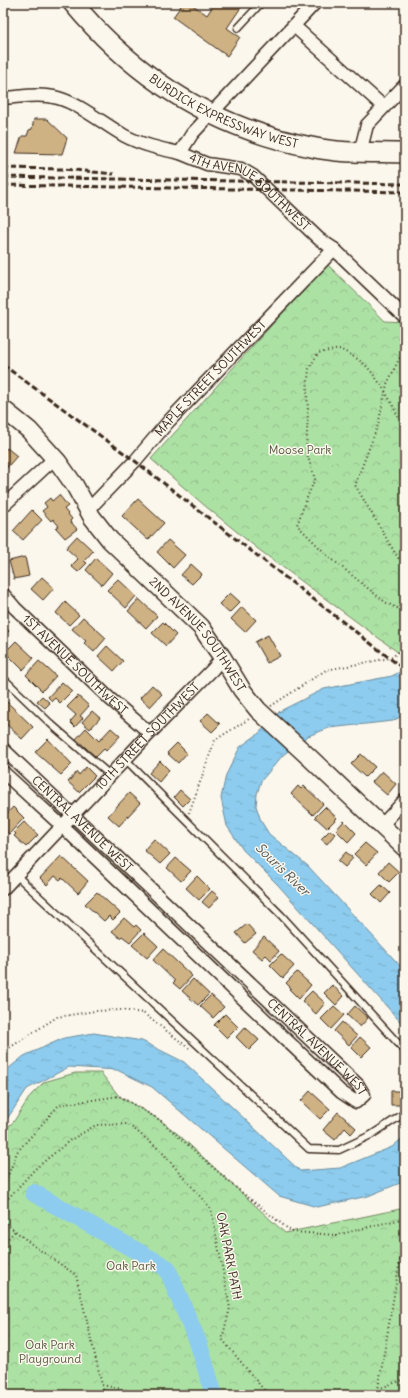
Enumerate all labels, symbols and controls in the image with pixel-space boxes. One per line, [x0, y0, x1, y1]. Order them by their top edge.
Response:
street label: BURDICK EXPRESSWAY WEST [146, 71, 300, 151]
street label: 4TH AVENUE SOUTHWEST [187, 150, 313, 234]
street label: MAPLE STREET SOUTHWEST [151, 317, 269, 439]
park label: Moose Park [269, 442, 331, 457]
street label: 2ND AVENUE SOUTHWEST [146, 574, 249, 694]
street label: 1ST AVENUE SOUTHWEST [20, 611, 131, 718]
street label: 10TH STREET SOUTHWEST [92, 679, 202, 793]
street label: CENTRAL AVENUE WEST [29, 772, 136, 875]
water label: Souris River [252, 839, 315, 901]
street label: CENTRAL AVENUE WEST [264, 995, 370, 1098]
street label: OAK PARK PATH [214, 1211, 245, 1301]
park label: Oak Park [106, 1258, 156, 1273]
park label: Oak Park Playground [19, 1337, 81, 1366]

